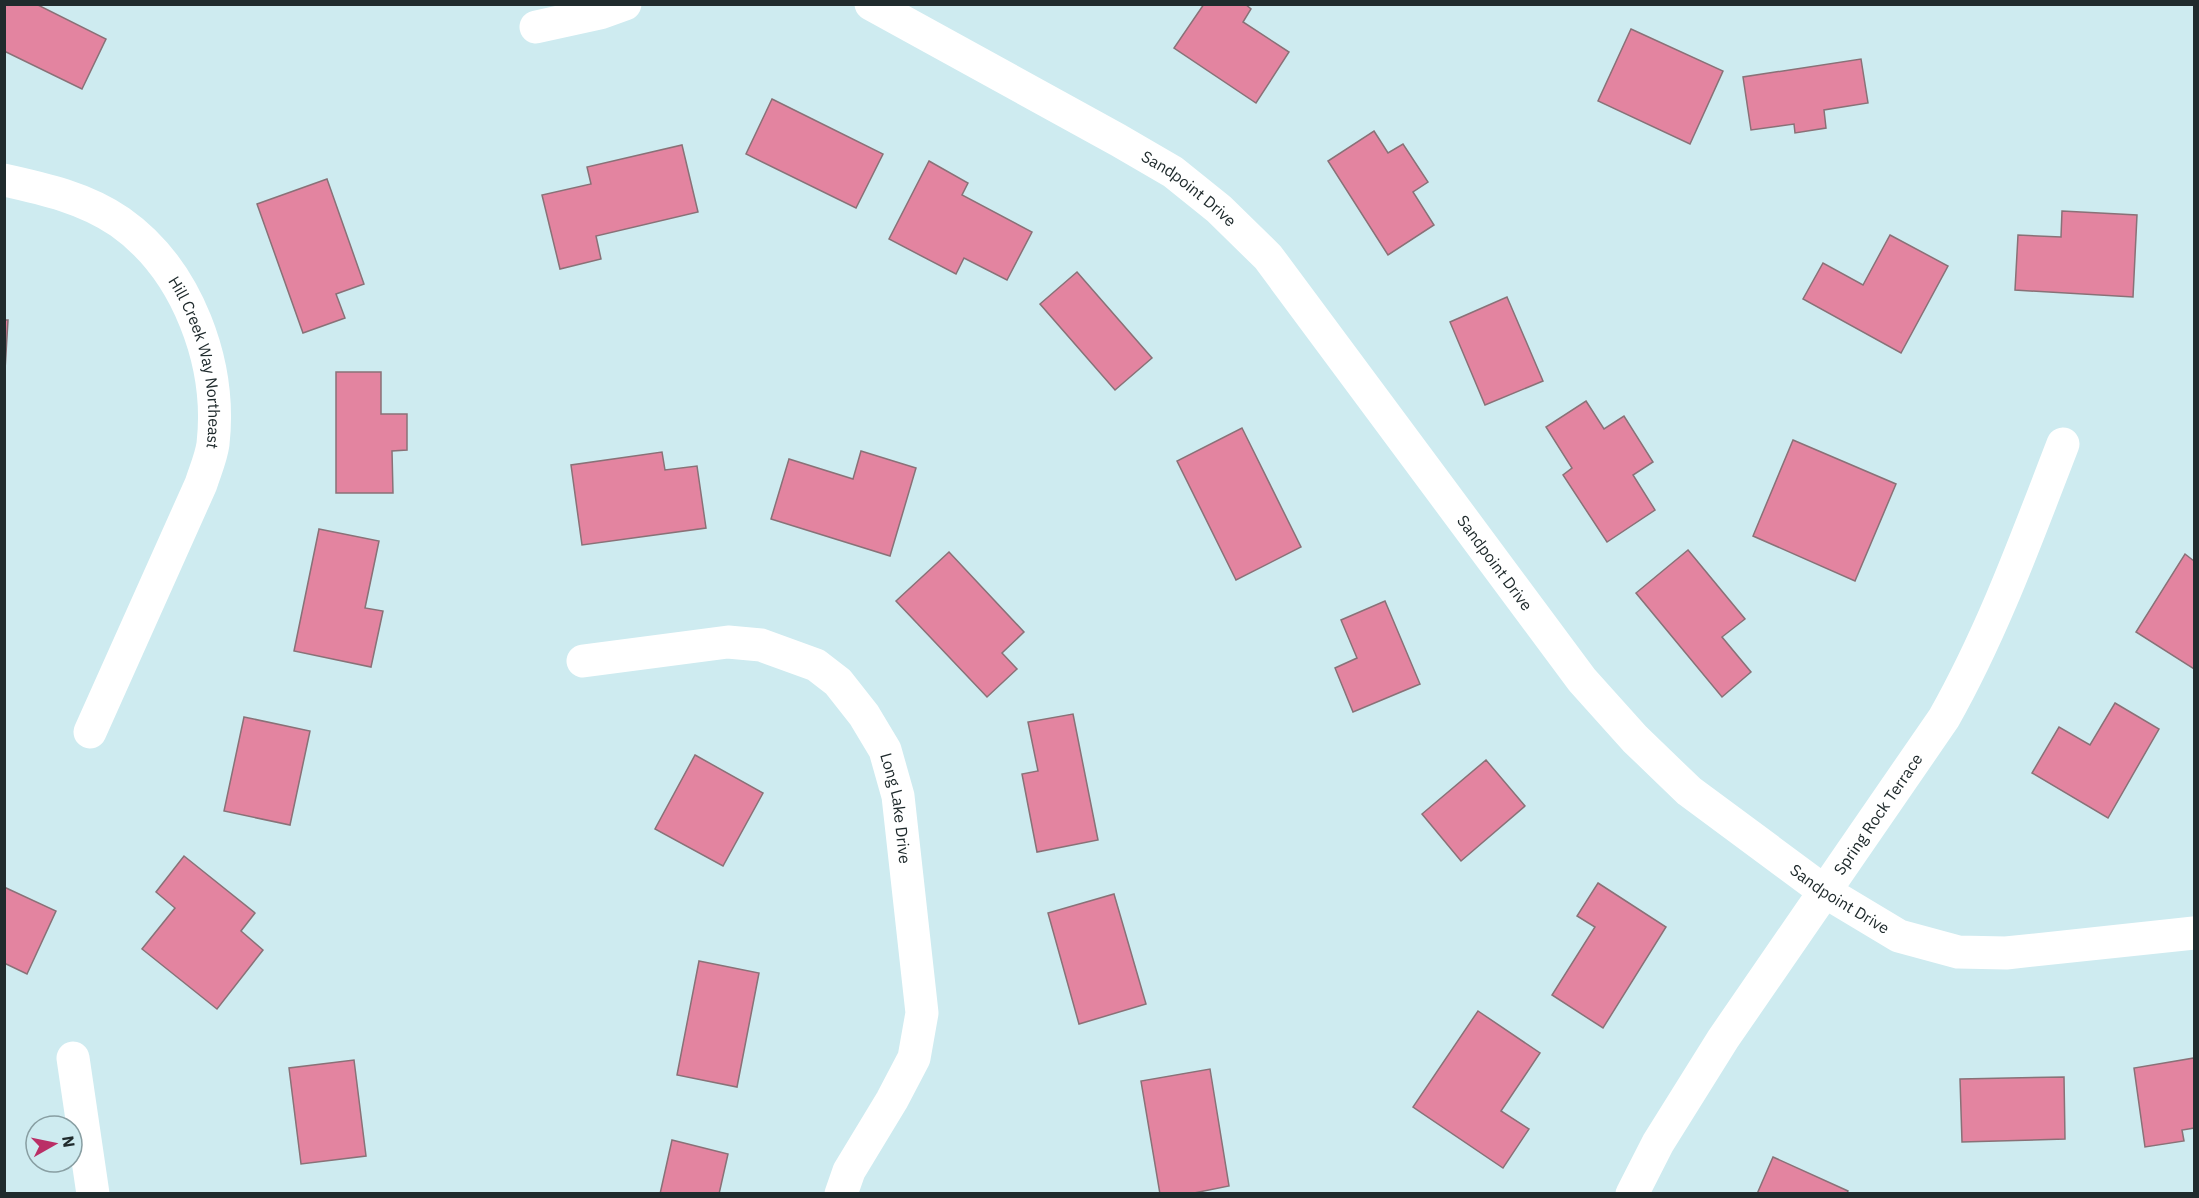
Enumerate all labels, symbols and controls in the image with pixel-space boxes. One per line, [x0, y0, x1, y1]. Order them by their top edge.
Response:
street label: Sandpoint Drive [1138, 146, 1241, 231]
street label: Hill Creek Way Northeast [164, 272, 224, 450]
street label: Sandpoint Drive [1453, 511, 1537, 615]
street label: Spring Rock Terrace [1829, 749, 1927, 879]
street label: Long Lake Drive [876, 750, 915, 865]
street label: Sandpoint Drive [1786, 860, 1893, 938]
north arrow [24, 1114, 84, 1174]
text: N [58, 1134, 80, 1149]

